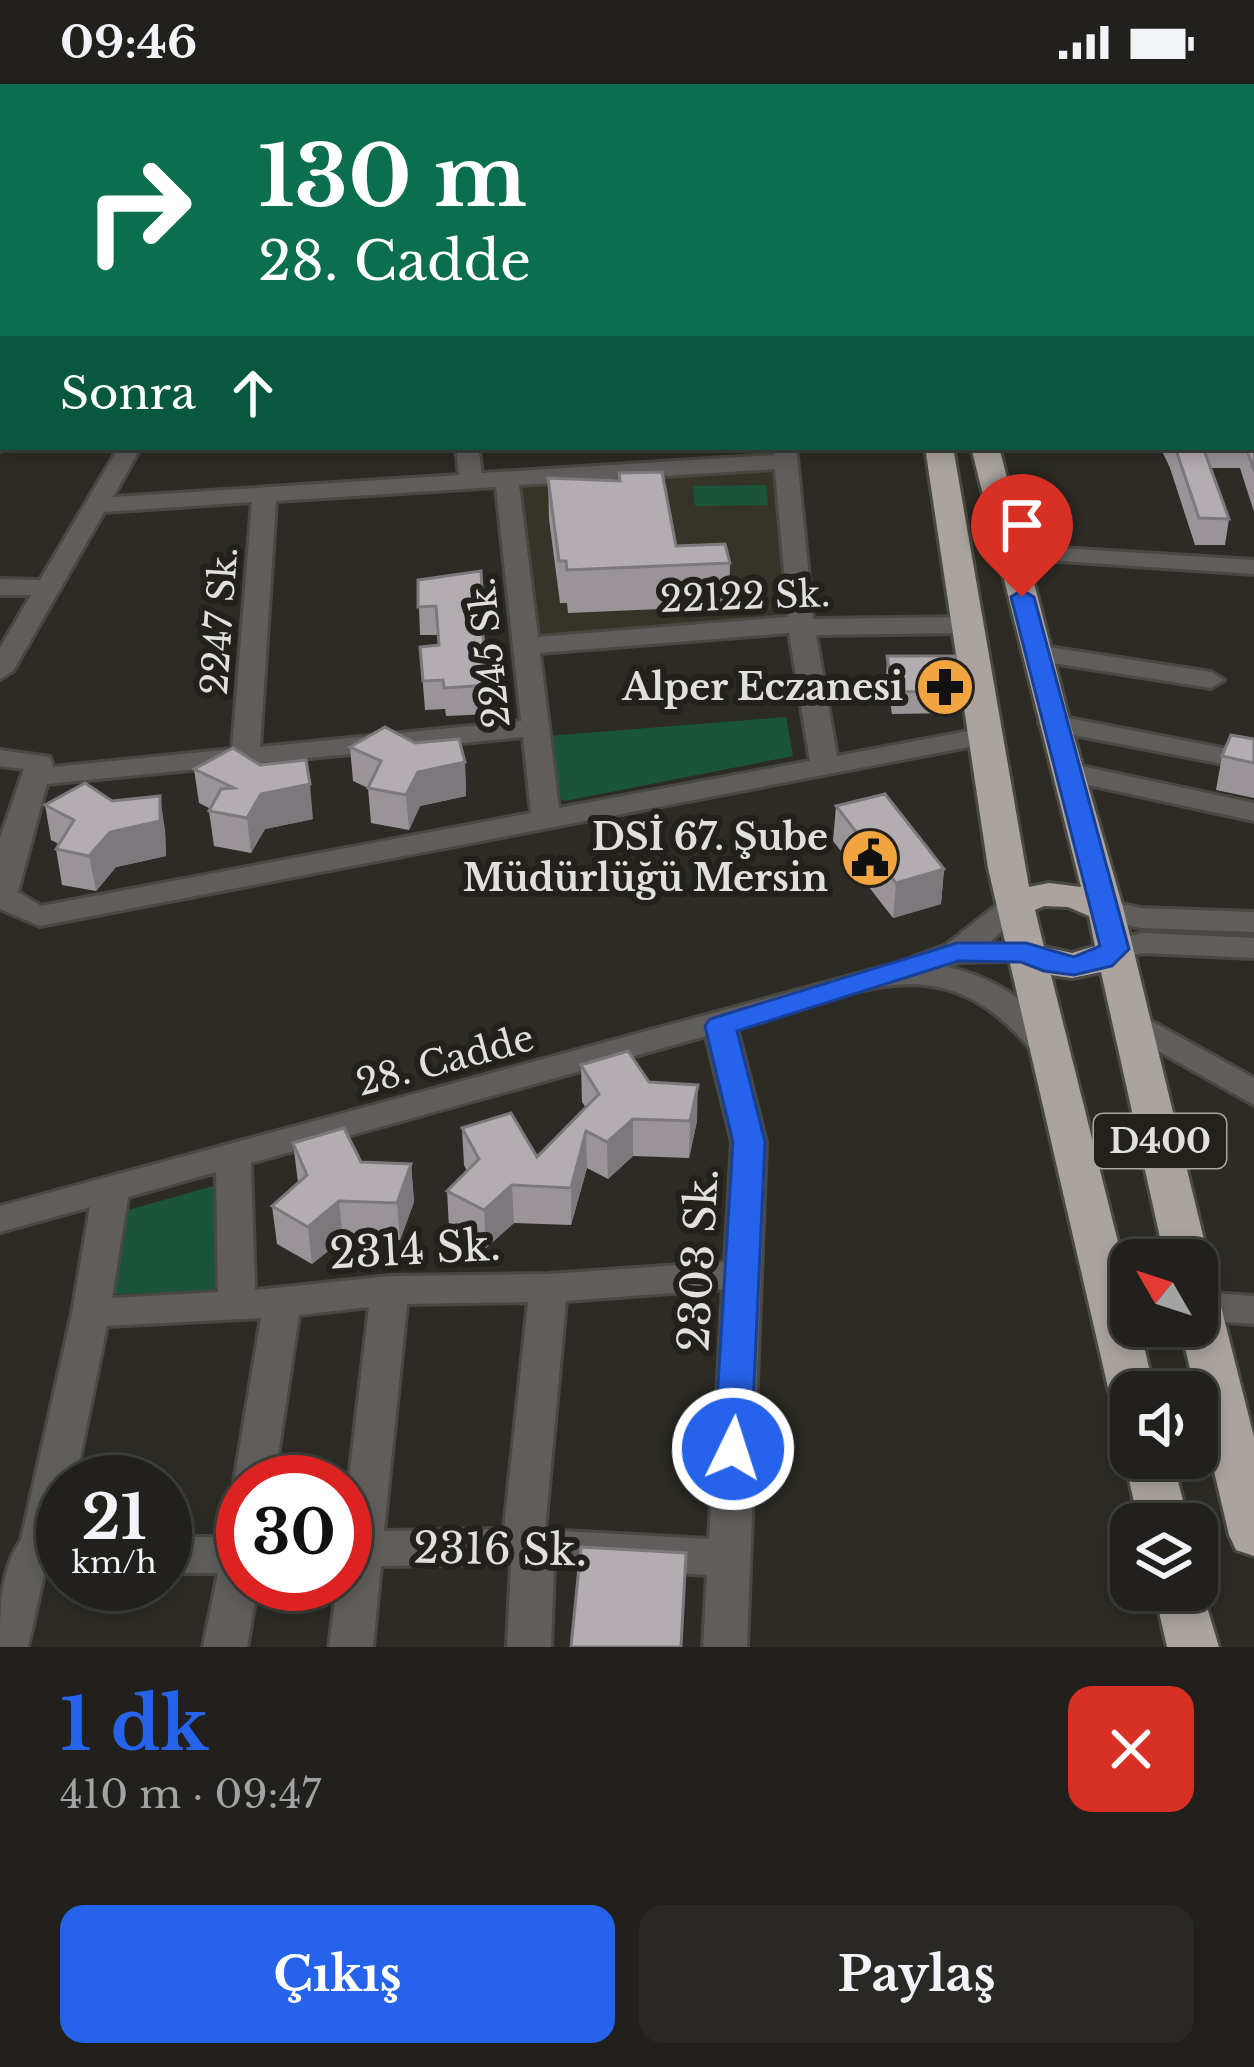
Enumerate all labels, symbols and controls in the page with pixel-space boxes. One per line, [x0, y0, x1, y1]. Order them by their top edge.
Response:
text: 09:46 [60, 14, 197, 70]
text: 130 m [258, 125, 527, 229]
icon: right [60, 132, 216, 288]
text: 28. Cadde [258, 228, 531, 295]
icon: ahead [220, 360, 286, 426]
text: Sonra [60, 365, 196, 421]
pin [971, 474, 1073, 597]
icon: arrive [989, 492, 1055, 558]
street label: 2247 Sk. [192, 545, 247, 697]
street label: 22122 Sk. [659, 571, 831, 622]
street label: 2245 Sk. [459, 575, 520, 730]
pharmacy icon: Alper Eczanesi [914, 656, 976, 718]
place label: Alper Eczanesi [621, 665, 903, 710]
place label: DSİ 67. Şube Müdürlüğü Mersin [463, 814, 828, 901]
public building icon: DSİ 67. Şube Müdürlüğü Mersin [839, 827, 901, 889]
street label: 28. Cadde [351, 1015, 539, 1106]
road number: D400 [1094, 1114, 1226, 1168]
street label: 2303 Sk. [667, 1167, 729, 1353]
street label: 2314 Sk. [328, 1219, 502, 1279]
north arrow [1110, 1239, 1218, 1347]
map controls [1110, 1239, 1218, 1611]
button: sound [1110, 1371, 1218, 1479]
position arrow [670, 1386, 796, 1512]
speed limit sign: 30 [216, 1455, 372, 1611]
text: 21 [81, 1481, 147, 1555]
button: layers [1110, 1503, 1218, 1611]
street label: 2316 Sk. [413, 1521, 587, 1577]
text: km/h [71, 1544, 157, 1581]
text: 1 dk [60, 1680, 208, 1769]
button: close [1068, 1686, 1194, 1812]
text: 410 m · 09:47 [60, 1770, 321, 1819]
button: Çıkış [60, 1905, 615, 2043]
button: Paylaş [639, 1905, 1194, 2043]

